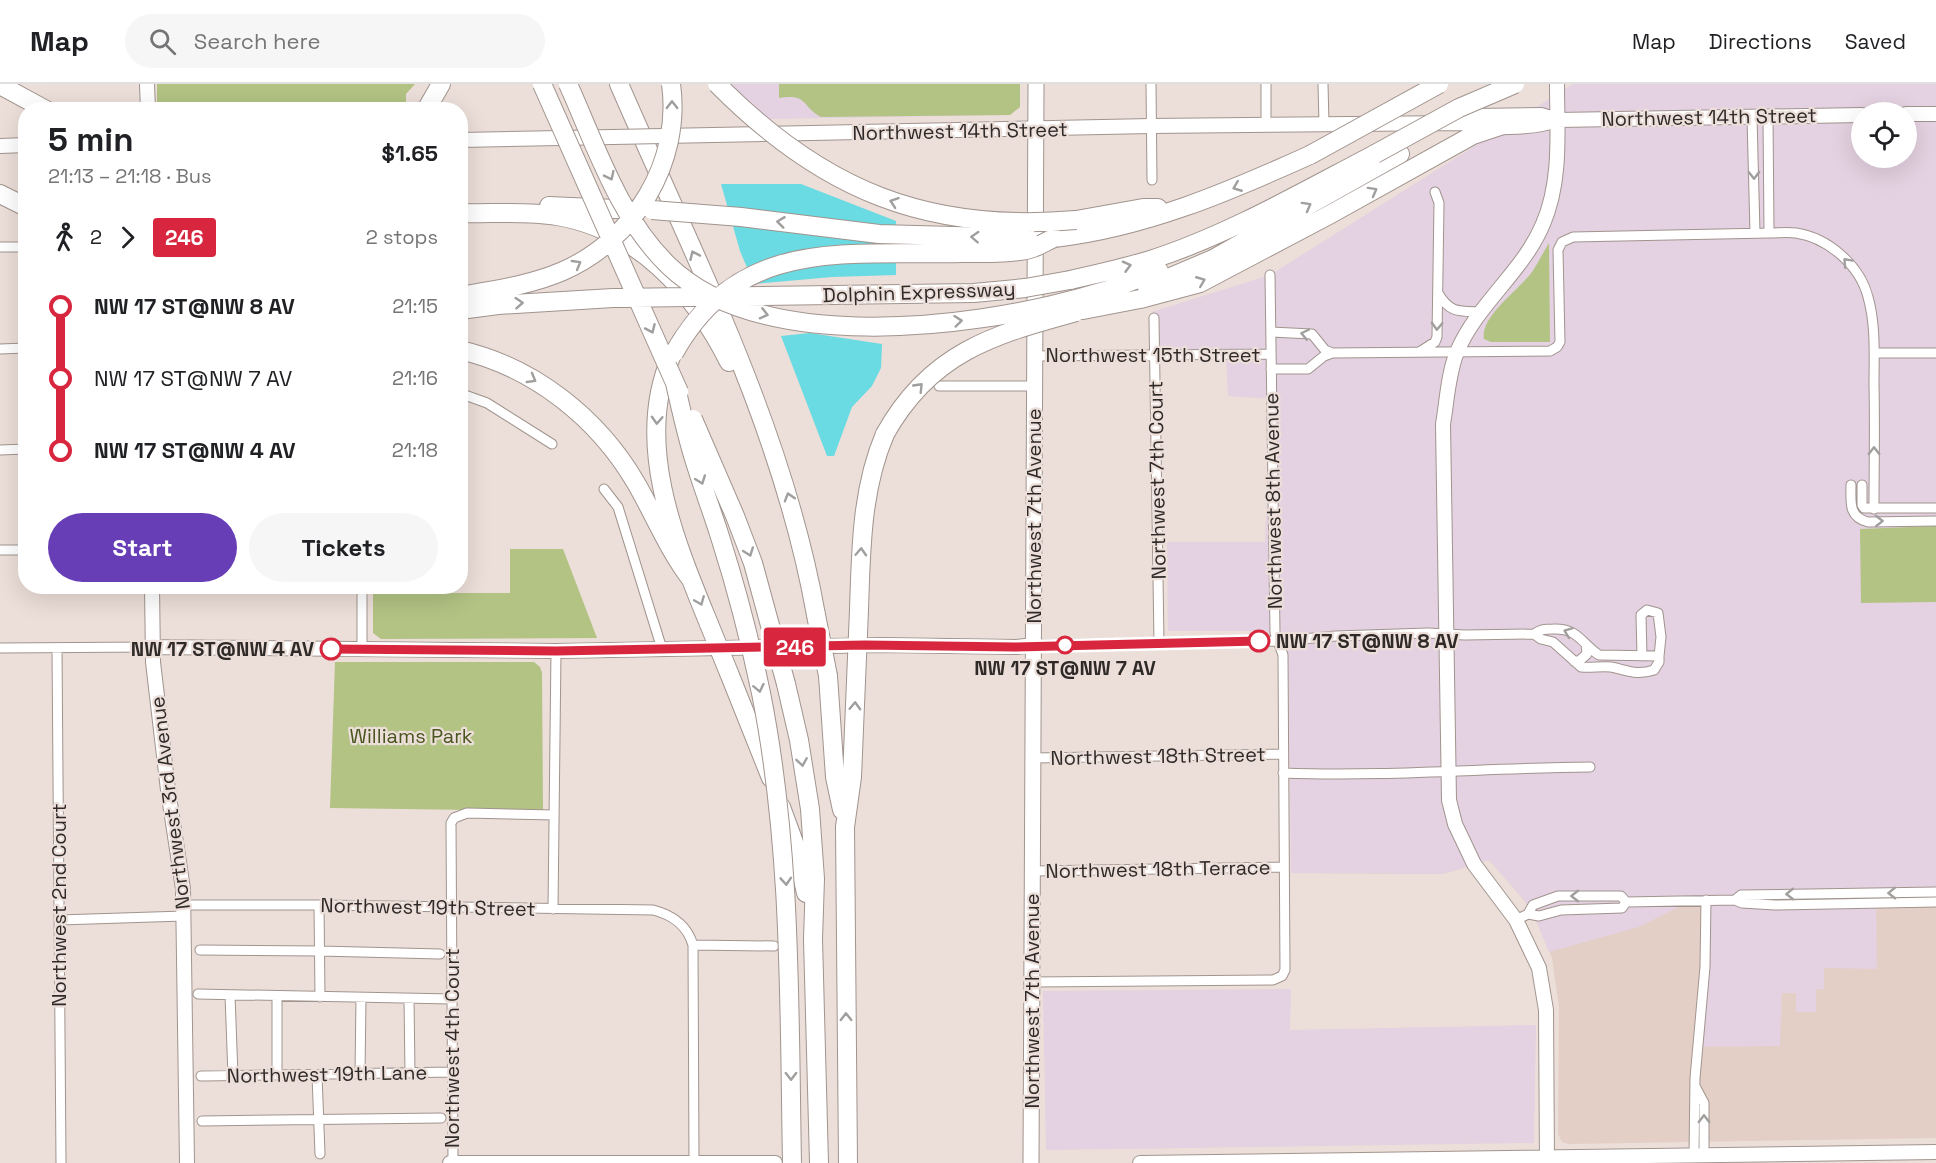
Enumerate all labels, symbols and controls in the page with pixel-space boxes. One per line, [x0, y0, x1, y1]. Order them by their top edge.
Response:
search box [125, 14, 545, 68]
text: Map [30, 23, 89, 59]
icon: search [146, 25, 179, 58]
text: Search here [194, 27, 321, 55]
text: Map [1632, 28, 1676, 55]
text: Directions [1709, 28, 1812, 55]
text: Saved [1845, 28, 1906, 55]
one-way arrow [666, 100, 678, 109]
street label: Northwest 14th Street [1601, 102, 1817, 132]
map controls [1851, 102, 1917, 168]
button: locate [1851, 102, 1917, 168]
street label: Northwest 14th Street [852, 116, 1068, 146]
text: 5 min [48, 119, 133, 161]
text: $1.65 [382, 139, 438, 167]
text: 21:13 – 21:18 · Bus [48, 163, 212, 189]
one-way arrow [602, 169, 614, 180]
one-way arrow [1748, 170, 1760, 179]
one-way arrow [1232, 180, 1243, 192]
one-way arrow [1367, 187, 1377, 198]
one-way arrow [889, 196, 900, 209]
one-way arrow [1301, 202, 1311, 214]
one-way arrow [776, 216, 785, 228]
icon: walk [48, 221, 81, 254]
icon: forward [111, 221, 144, 254]
text: 2 [90, 224, 102, 250]
text: 246 [165, 224, 204, 251]
text: 2 stops [366, 224, 438, 250]
one-way arrow [970, 230, 979, 243]
one-way arrow [689, 250, 701, 261]
one-way arrow [1844, 259, 1855, 270]
one-way arrow [571, 260, 581, 271]
one-way arrow [1121, 261, 1132, 273]
street label: Dolphin Expressway [822, 276, 1016, 308]
one-way arrow [1195, 276, 1205, 289]
text: NW 17 ST@NW 8 AV [94, 292, 295, 320]
text: 21:15 [392, 293, 438, 319]
one-way arrow [514, 297, 523, 310]
one-way arrow [759, 306, 769, 319]
one-way arrow [953, 316, 962, 328]
one-way arrow [1431, 322, 1443, 331]
one-way arrow [644, 323, 656, 334]
one-way arrow [1300, 328, 1310, 341]
street label: Northwest 15th Street [1046, 342, 1260, 368]
text: NW 17 ST@NW 7 AV [94, 364, 292, 392]
text: 21:16 [392, 365, 438, 391]
one-way arrow [525, 372, 536, 383]
street label: Northwest 7th Court [1142, 380, 1172, 580]
one-way arrow [911, 383, 922, 394]
street label: Northwest 8th Avenue [1258, 393, 1288, 609]
street label: Northwest 7th Avenue [1021, 408, 1047, 624]
one-way arrow [651, 416, 664, 425]
text: NW 17 ST@NW 4 AV [94, 436, 296, 464]
text: 21:18 [392, 437, 438, 463]
one-way arrow [1868, 446, 1881, 455]
one-way arrow [694, 474, 707, 485]
one-way arrow [784, 492, 796, 503]
button: Start [48, 513, 237, 582]
button: Tickets [249, 513, 438, 582]
one-way arrow [1874, 515, 1883, 528]
one-way arrow [742, 546, 754, 557]
one-way arrow [855, 547, 868, 556]
one-way arrow [692, 595, 705, 606]
one-way arrow [1564, 627, 1574, 640]
line badge: 246 [760, 628, 830, 666]
place label: NW 17 ST@NW 8 AV [1276, 628, 1459, 654]
marker: NW 17 ST@NW 8 AV [1248, 630, 1270, 652]
text: 246 [776, 634, 814, 661]
place label: NW 17 ST@NW 4 AV [131, 636, 314, 662]
marker: NW 17 ST@NW 7 AV [1056, 636, 1074, 654]
marker: NW 17 ST@NW 4 AV [320, 638, 342, 660]
place label: NW 17 ST@NW 7 AV [974, 655, 1156, 681]
one-way arrow [752, 683, 765, 693]
street label: Northwest 3rd Avenue [144, 695, 196, 911]
one-way arrow [848, 701, 861, 710]
park label: Williams Park [349, 723, 473, 749]
street label: Northwest 18th Street [1050, 741, 1266, 771]
one-way arrow [796, 757, 808, 766]
street label: Northwest 2nd Court [46, 803, 72, 1007]
street label: Northwest 18th Terrace [1045, 854, 1271, 884]
one-way arrow [779, 877, 792, 886]
one-way arrow [1887, 887, 1896, 899]
one-way arrow [1785, 888, 1794, 901]
one-way arrow [1570, 890, 1579, 902]
street label: Northwest 19th Street [320, 892, 536, 922]
street label: Northwest 7th Avenue [1019, 893, 1045, 1109]
street label: Northwest 4th Court [439, 948, 465, 1148]
one-way arrow [840, 1012, 852, 1021]
street label: Northwest 19th Lane [226, 1059, 428, 1089]
one-way arrow [784, 1071, 797, 1080]
one-way arrow [1698, 1115, 1710, 1124]

